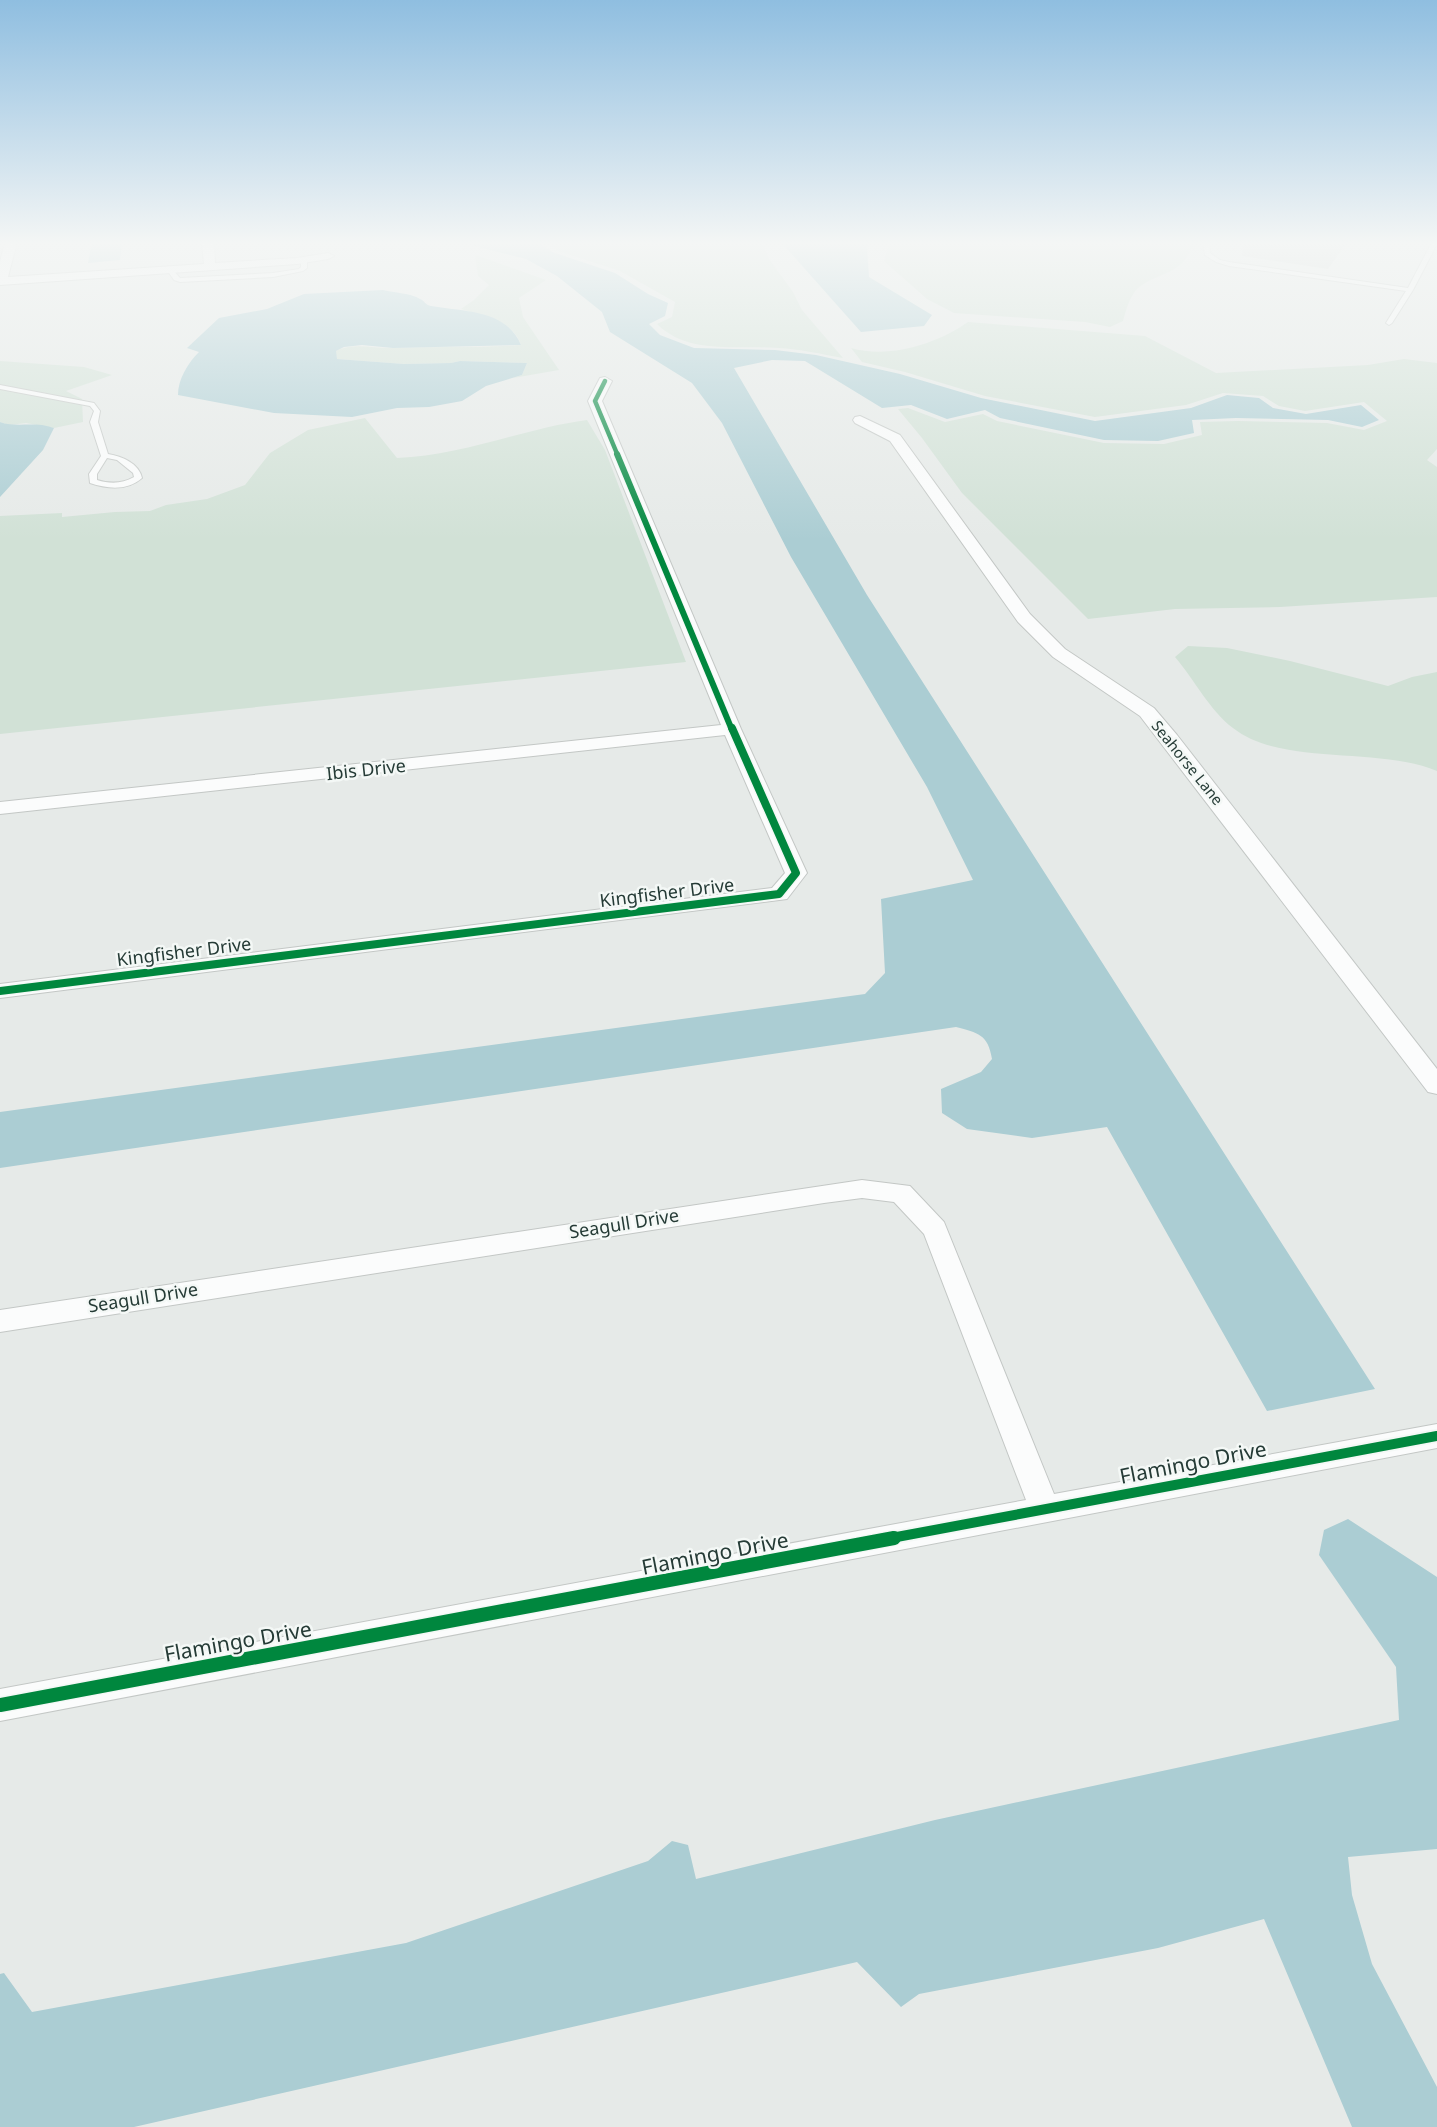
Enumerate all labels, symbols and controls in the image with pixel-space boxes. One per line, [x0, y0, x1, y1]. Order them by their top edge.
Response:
street label: Seahorse Lane [1148, 716, 1228, 809]
street label: Ibis Drive [325, 753, 407, 785]
street label: Kingfisher Drive [598, 872, 736, 912]
street label: Kingfisher Drive [115, 931, 253, 971]
street label: Seagull Drive [567, 1202, 680, 1244]
street label: Seagull Drive [86, 1276, 199, 1318]
street label: Flamingo Drive [1117, 1434, 1269, 1490]
street label: Flamingo Drive [639, 1525, 791, 1581]
street label: Flamingo Drive [162, 1614, 314, 1668]

